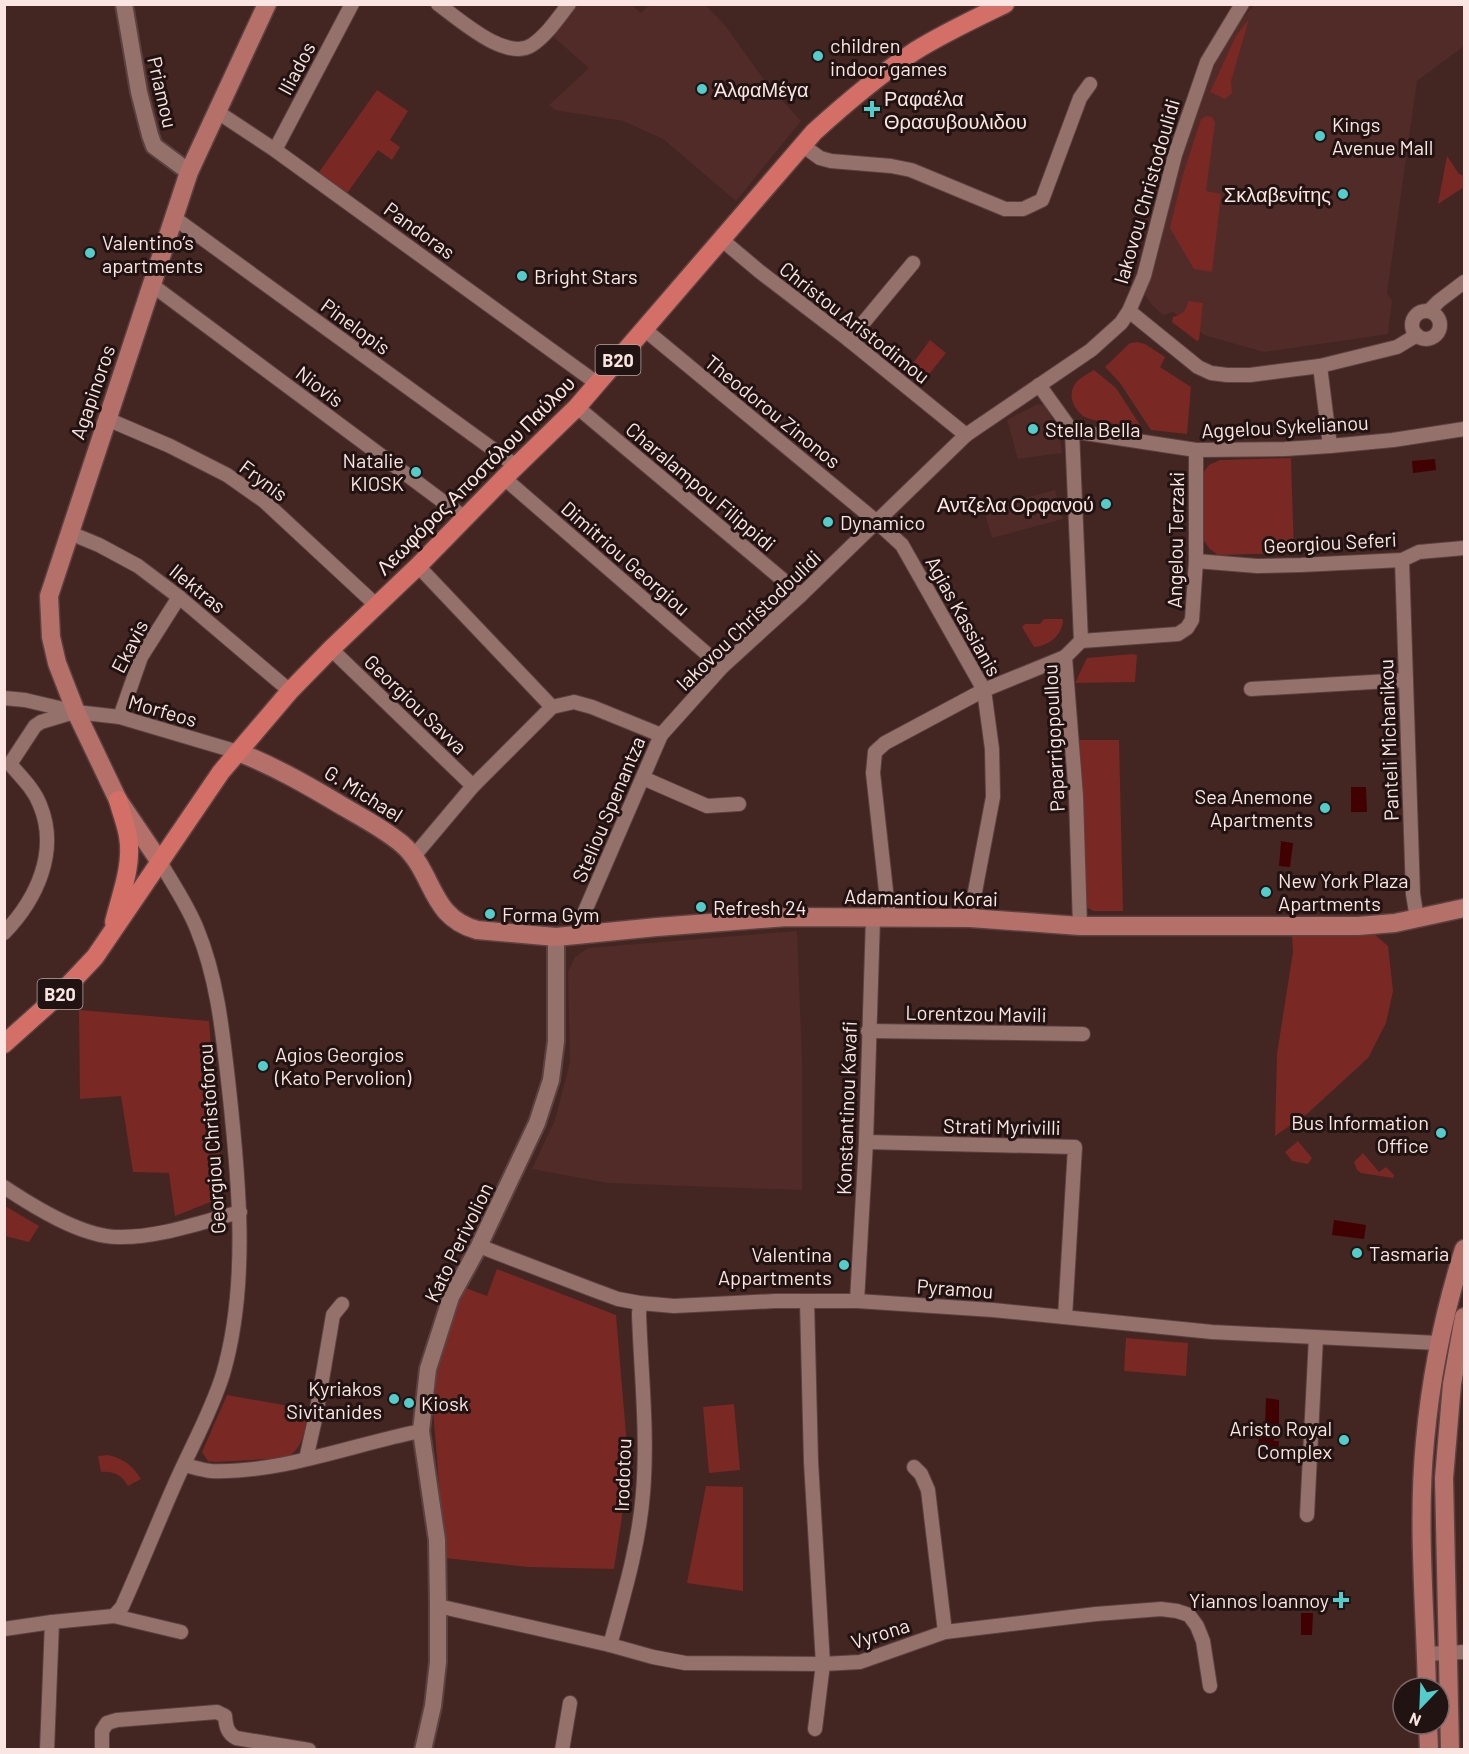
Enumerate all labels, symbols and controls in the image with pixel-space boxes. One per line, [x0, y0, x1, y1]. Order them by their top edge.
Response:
place label: children indoor games [830, 33, 947, 80]
street label: Iliados [272, 37, 320, 99]
marker: children indoor games [811, 49, 825, 63]
street label: Priamou [143, 54, 183, 130]
place label: ΆλφαΜέγα [714, 77, 809, 101]
marker: ΆλφαΜέγα [695, 82, 709, 96]
place label: Ραφαέλα Θρασυβουλιδου [884, 86, 1027, 133]
street label: Iakovou Christodoulidi [1108, 96, 1184, 286]
marker: Ραφαέλα Θρασυβουλιδου [865, 102, 879, 116]
place label: Kings Avenue Mall [1332, 112, 1433, 159]
marker: Kings Avenue Mall [1313, 129, 1327, 143]
place label: Σκλαβενίτης [1224, 182, 1331, 206]
marker: Σκλαβενίτης [1336, 187, 1350, 201]
street label: Pandoras [380, 196, 460, 264]
place label: Valentino’s apartments [102, 230, 203, 277]
marker: Valentino’s apartments [83, 246, 97, 260]
street label: Christou Aristodimou [775, 256, 935, 388]
place label: Bright Stars [534, 264, 638, 288]
marker: Bright Stars [515, 269, 529, 283]
street label: Pinelopis [317, 293, 395, 359]
street label: Agapinoros [65, 342, 119, 442]
road number: B20 [596, 345, 640, 375]
street label: Theodorou Zinonos [701, 349, 845, 473]
street label: Niovis [291, 360, 349, 412]
street label: Λεωφόρος Αποστόλου Παύλου [371, 371, 579, 579]
street label: Aggelou Sykelianou [1201, 410, 1369, 442]
street label: Charalampou Filippidi [621, 416, 781, 556]
place label: Stella Bella [1045, 417, 1140, 441]
marker: Stella Bella [1026, 422, 1040, 436]
place label: Natalie KIOSK [342, 448, 404, 495]
street label: Frynis [235, 454, 293, 506]
marker: Natalie KIOSK [409, 465, 423, 479]
street label: Angelou Terzaki [1162, 471, 1188, 609]
place label: Αντζελα Ορφανού [937, 492, 1094, 516]
street label: Dimitriou Georgiou [557, 496, 695, 620]
marker: Αντζελα Ορφανού [1099, 497, 1113, 511]
place label: Dynamico [840, 510, 925, 534]
marker: Dynamico [821, 515, 835, 529]
street label: Georgiou Seferi [1263, 527, 1397, 557]
street label: Iakovou Christodoulidi [671, 545, 825, 695]
street label: Agias Kassianis [921, 552, 1007, 680]
street label: Ilektras [165, 558, 231, 618]
street label: Ekavis [106, 615, 152, 677]
street label: Georgiou Savva [360, 649, 472, 759]
street label: Panteli Michanikou [1373, 659, 1403, 821]
street label: Paparrigopoullou [1037, 664, 1069, 812]
street label: Morfeos [126, 689, 200, 731]
street label: Steliou Spenantza [566, 732, 650, 886]
street label: G. Michael [320, 760, 408, 826]
place label: Sea Anemone Apartments [1195, 784, 1313, 831]
marker: Sea Anemone Apartments [1318, 801, 1332, 815]
place label: New York Plaza Apartments [1278, 868, 1408, 915]
street label: Adamantiou Korai [844, 884, 998, 910]
marker: New York Plaza Apartments [1259, 885, 1273, 899]
place label: Refresh 24 [713, 895, 807, 919]
marker: Refresh 24 [694, 900, 708, 914]
place label: Forma Gym [502, 902, 600, 926]
marker: Forma Gym [483, 907, 497, 921]
road number: B20 [38, 979, 82, 1009]
street label: Lorentzou Mavili [905, 1000, 1047, 1026]
street label: Konstantinou Kavafi [831, 1021, 861, 1195]
place label: Agios Georgios (Kato Pervolion) [274, 1042, 412, 1089]
street label: Georgiou Christoforou [192, 1043, 230, 1235]
marker: Agios Georgios (Kato Pervolion) [256, 1059, 270, 1073]
place label: Bus Information Office [1291, 1110, 1429, 1157]
street label: Strati Myrivilli [943, 1113, 1061, 1139]
marker: Bus Information Office [1434, 1126, 1448, 1140]
street label: Kato Perivolion [419, 1178, 497, 1306]
place label: Tasmaria [1369, 1241, 1449, 1265]
place label: Valentina Appartments [718, 1242, 832, 1289]
marker: Tasmaria [1350, 1246, 1364, 1260]
marker: Valentina Appartments [837, 1258, 851, 1272]
street label: Pyramou [916, 1273, 994, 1303]
place label: Kyriakos Sivitanides [286, 1376, 382, 1423]
place label: Kiosk [421, 1391, 469, 1415]
marker: Kyriakos Sivitanides [387, 1392, 401, 1406]
marker: Kiosk [402, 1396, 416, 1410]
place label: Aristo Royal Complex [1230, 1416, 1332, 1463]
marker: Aristo Royal Complex [1337, 1433, 1351, 1447]
street label: Irodotou [609, 1438, 635, 1512]
place label: Yiannos Ioannoy [1189, 1588, 1329, 1612]
marker: Yiannos Ioannoy [1334, 1593, 1348, 1607]
street label: Vyrona [848, 1612, 912, 1654]
north arrow [1391, 1676, 1451, 1736]
text: N [1406, 1709, 1424, 1731]

